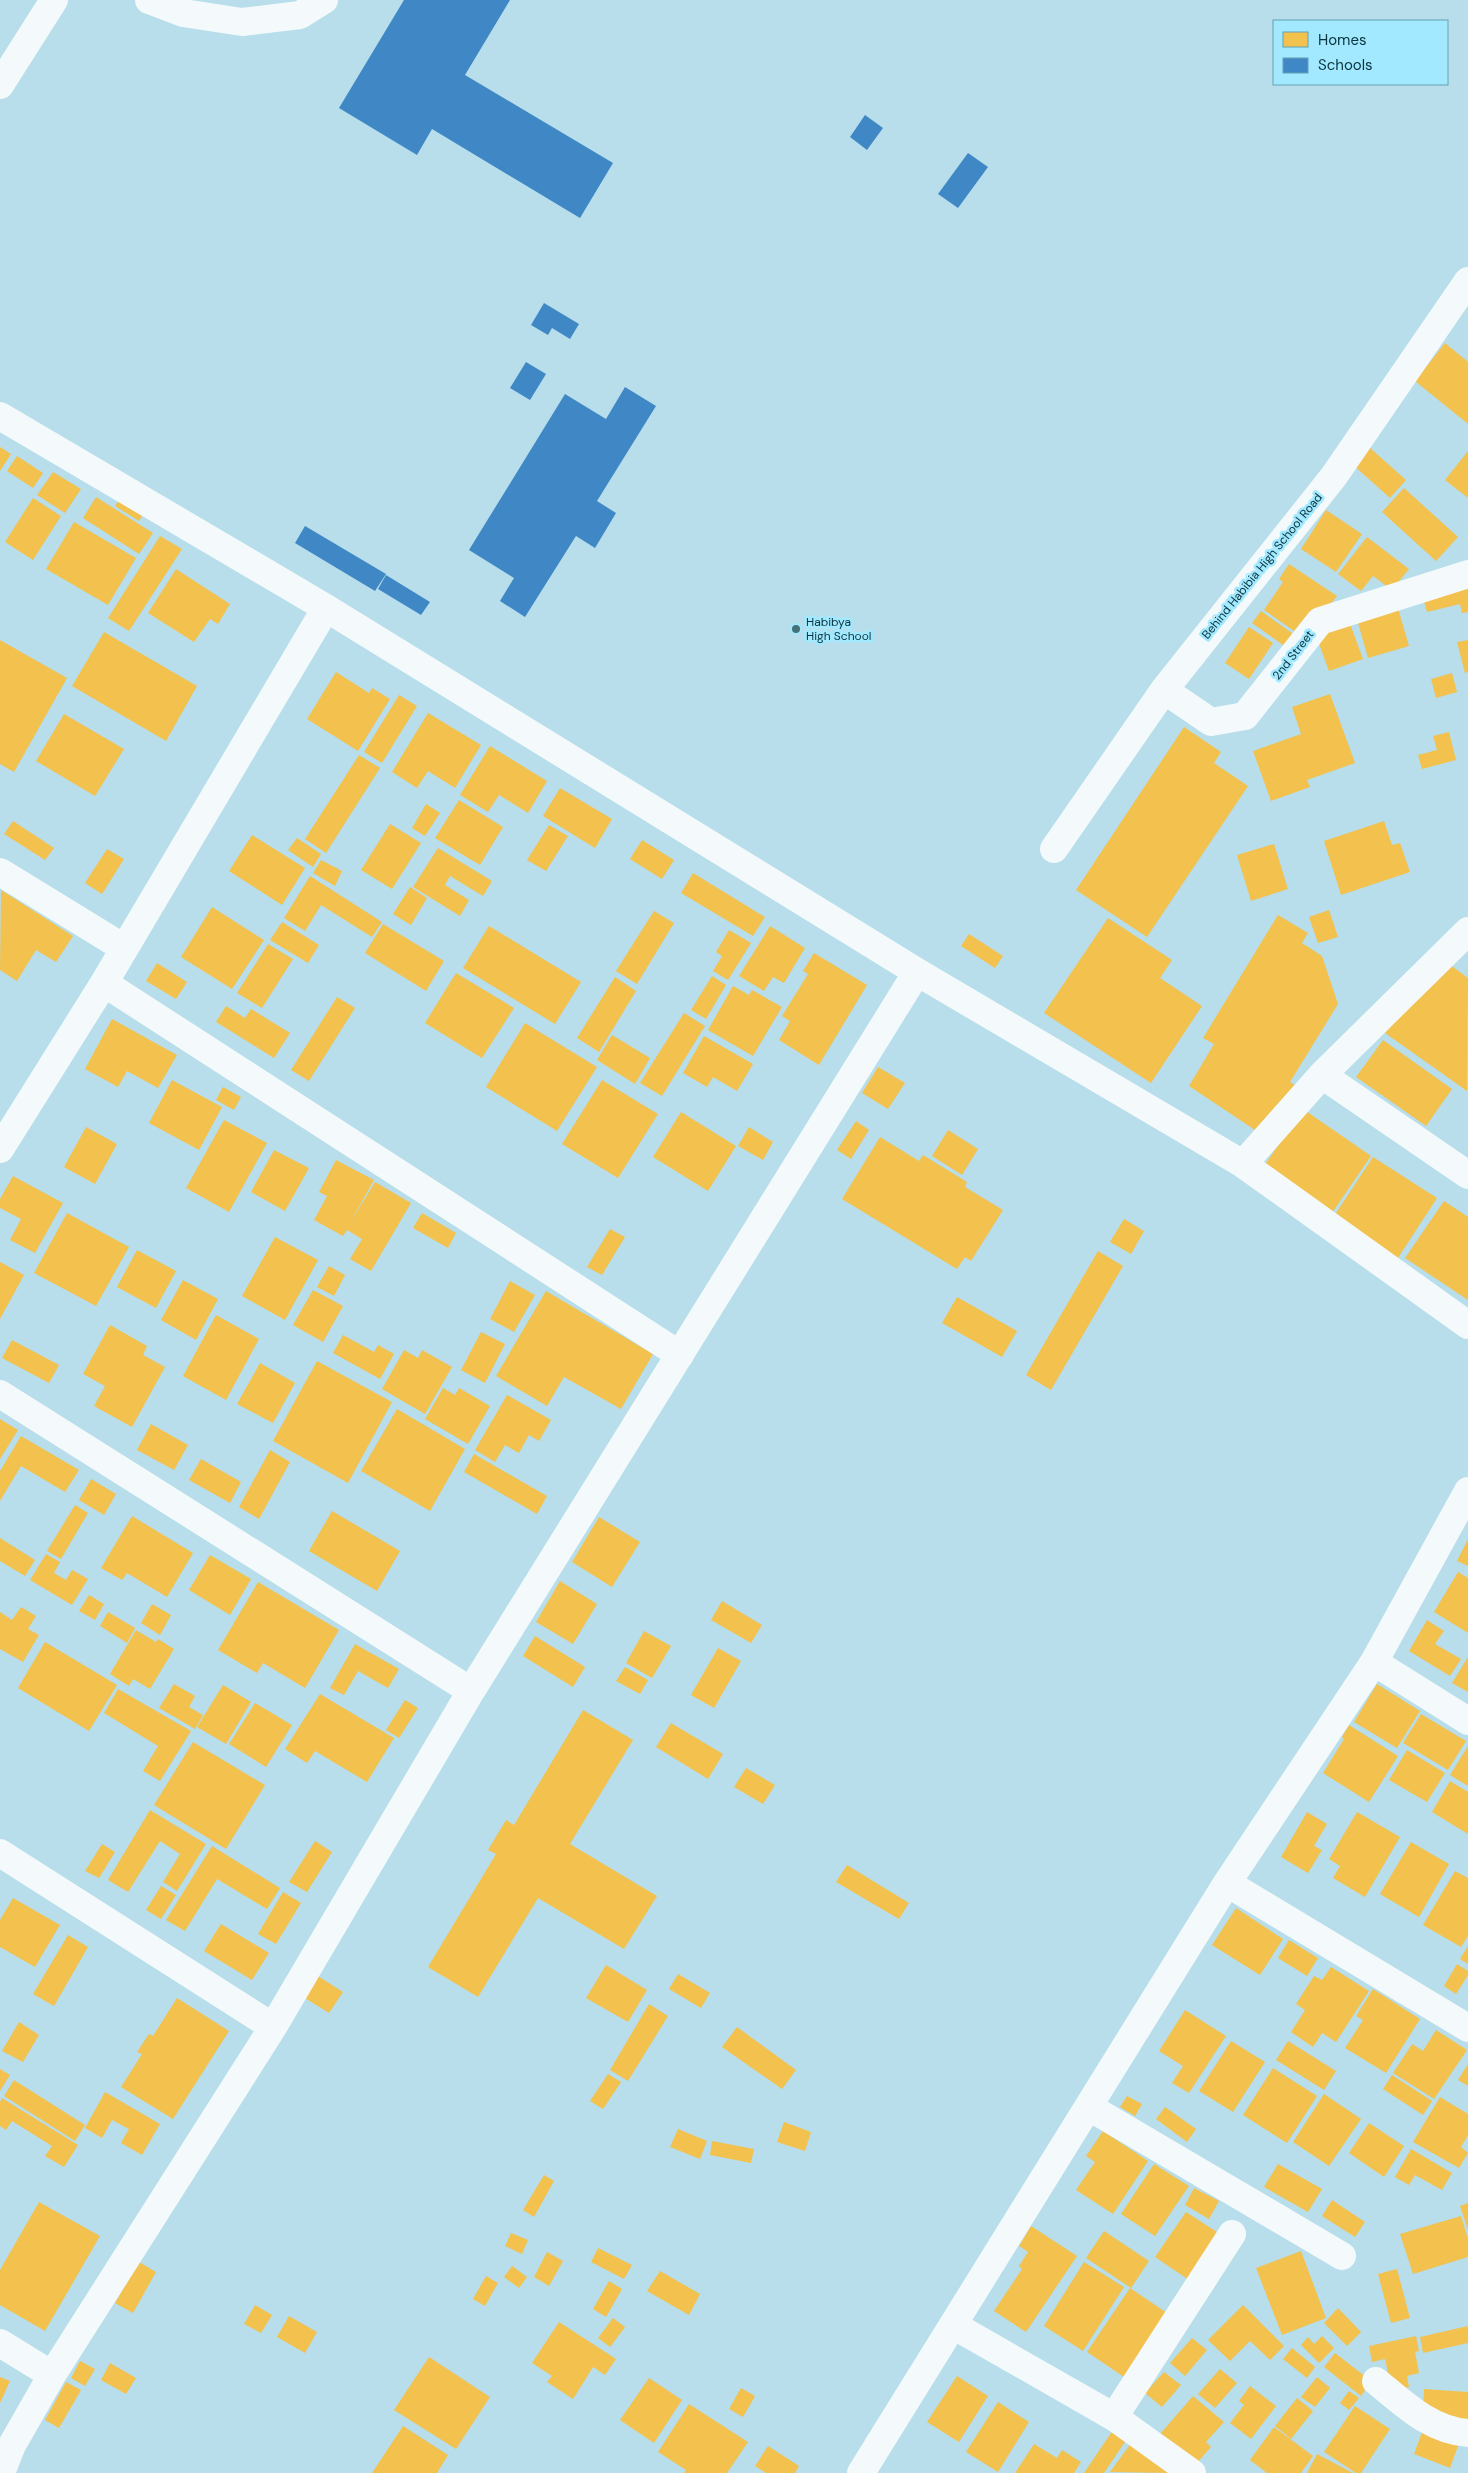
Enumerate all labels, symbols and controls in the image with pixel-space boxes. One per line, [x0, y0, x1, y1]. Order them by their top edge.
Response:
legend [1273, 20, 1448, 85]
text: Homes [1318, 30, 1367, 50]
text: Schools [1318, 55, 1373, 75]
street label: Behind Habibia High School Road [1198, 490, 1326, 642]
place label: Habibya High School [806, 614, 871, 644]
marker: Habibya High School [790, 623, 802, 635]
street label: 2nd Street [1269, 627, 1317, 683]

